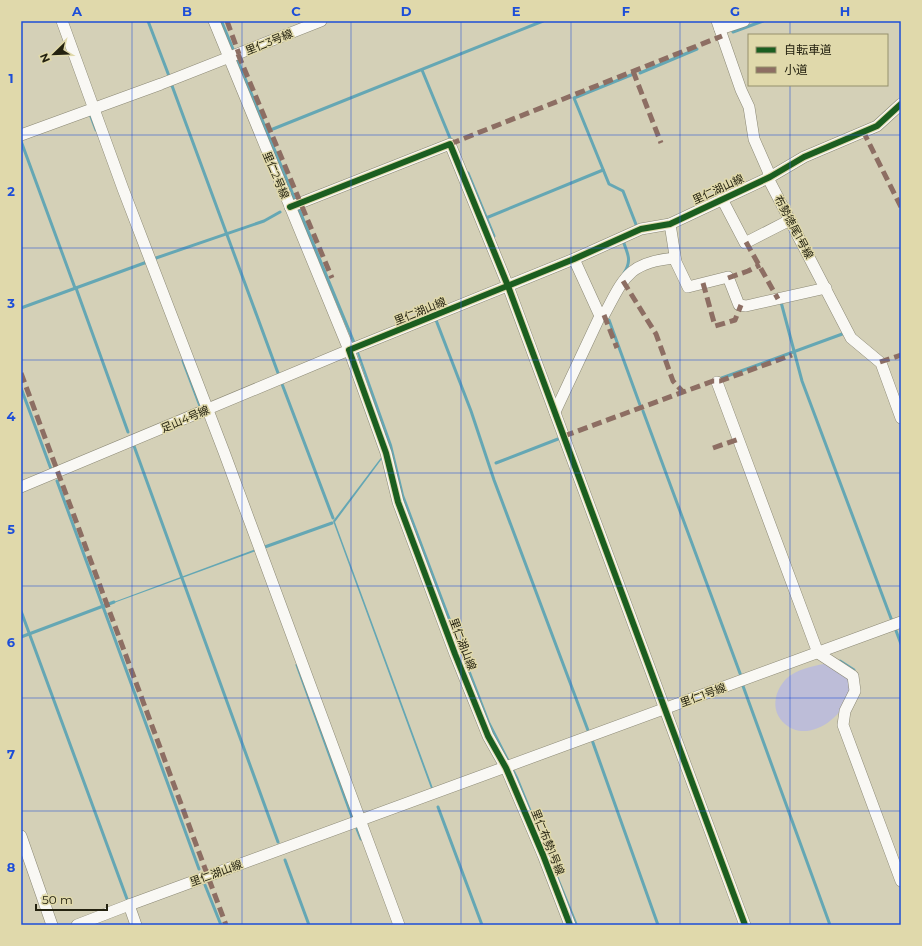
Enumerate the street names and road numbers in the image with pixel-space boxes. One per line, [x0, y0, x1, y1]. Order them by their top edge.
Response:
street label: 里仁3号線 [243, 26, 295, 58]
street label: 里仁2号線 [260, 149, 292, 201]
street label: 里仁湖山線 [690, 171, 746, 207]
street label: 布勢徳尾1号線 [771, 193, 817, 261]
street label: 里仁湖山線 [392, 294, 448, 328]
street label: 足山4号線 [159, 403, 211, 435]
street label: 里仁湖山線 [447, 616, 479, 672]
street label: 里仁1号線 [678, 680, 728, 710]
street label: 里仁布勢1号線 [528, 807, 568, 877]
street label: 里仁湖山線 [188, 857, 244, 889]

